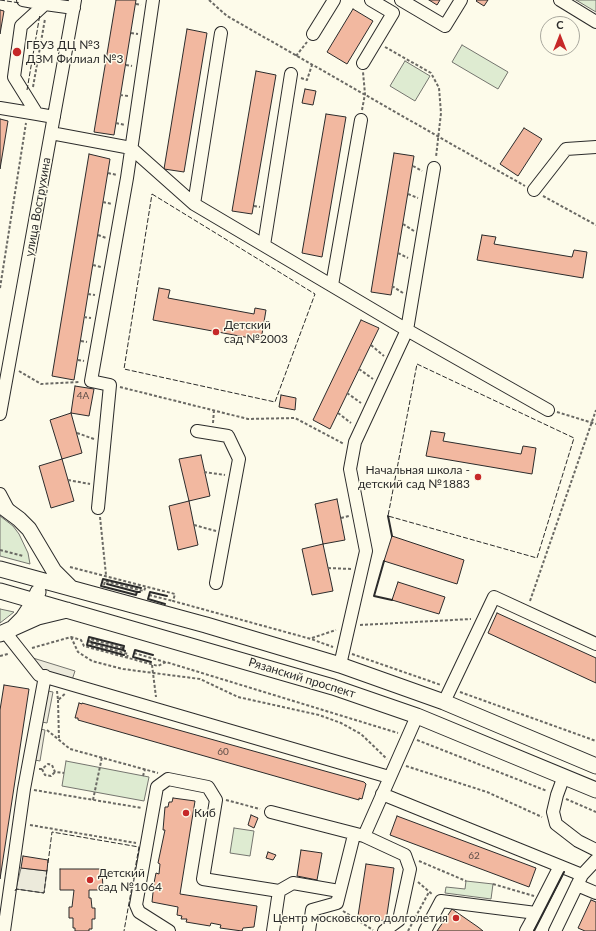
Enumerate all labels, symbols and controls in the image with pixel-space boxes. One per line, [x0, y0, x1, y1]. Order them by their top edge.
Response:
north arrow [540, 16, 580, 56]
text: С [556, 18, 564, 31]
place label: ГБУЗ ДЦ №3 ДЗМ Филиал №3 [26, 38, 124, 66]
marker: ГБУЗ ДЦ №3 ДЗМ Филиал №3 [11, 46, 23, 58]
street label: улица Вострухина [22, 156, 54, 258]
place label: Детский сад №2003 [224, 318, 288, 346]
marker: Детский сад №2003 [211, 327, 221, 337]
house number: 4А [77, 390, 89, 402]
place label: Начальная школа - детский сад №1883 [358, 463, 470, 491]
marker: Начальная школа - детский сад №1883 [473, 472, 483, 482]
street label: Рязанский проспект [247, 655, 357, 701]
house number: 60 [217, 746, 229, 758]
place label: Киб [194, 806, 216, 820]
marker: Киб [181, 808, 191, 818]
house number: 62 [468, 850, 480, 862]
place label: Детский сад №1064 [98, 866, 162, 894]
marker: Детский сад №1064 [85, 875, 95, 885]
place label: Центр московского долголетия [273, 911, 448, 925]
marker: Центр московского долголетия [451, 913, 461, 923]

